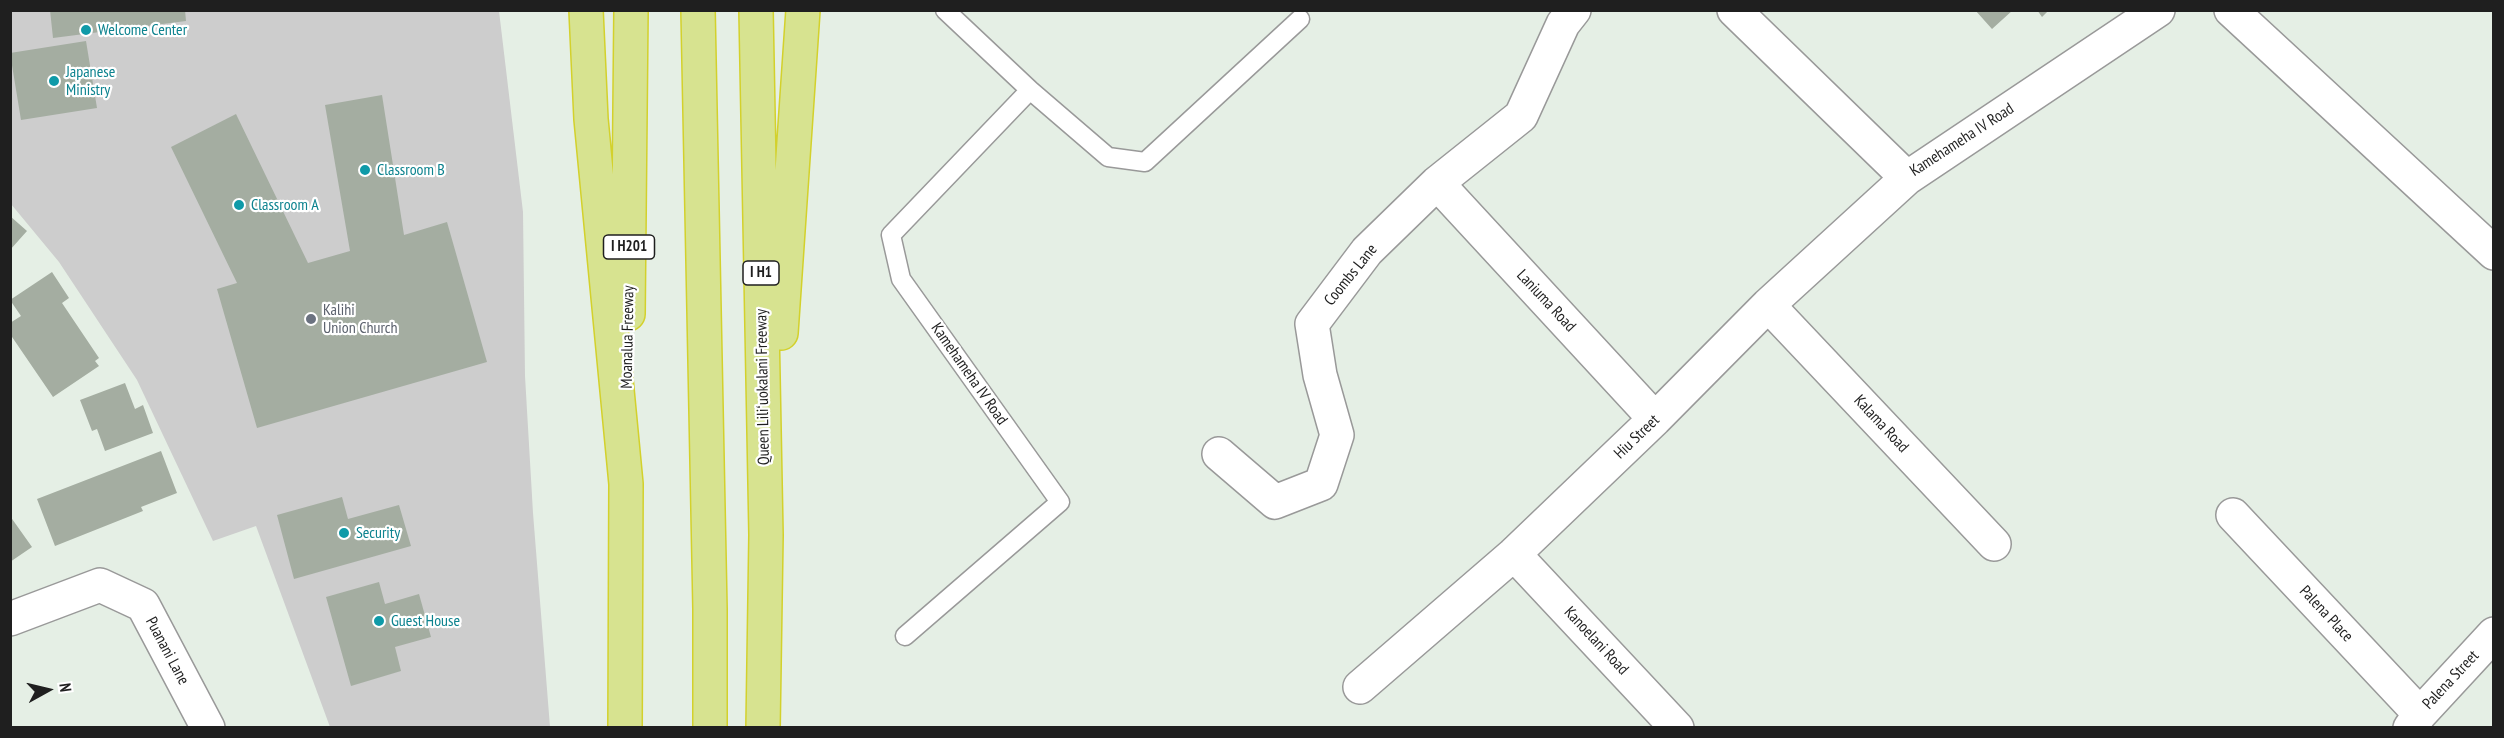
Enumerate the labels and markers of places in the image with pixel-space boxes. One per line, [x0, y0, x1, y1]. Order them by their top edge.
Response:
place label: Welcome Center [98, 20, 187, 40]
marker: Welcome Center [79, 23, 93, 37]
place label: Japanese Ministry [66, 62, 115, 100]
marker: Japanese Ministry [47, 74, 61, 88]
place label: Classroom B [377, 160, 445, 180]
marker: Classroom B [358, 163, 372, 177]
place label: Classroom A [251, 195, 319, 215]
marker: Classroom A [232, 198, 246, 212]
place label: Kalihi Union Church [323, 300, 398, 338]
marker: Kalihi Union Church [304, 312, 318, 326]
place label: Security [356, 523, 400, 543]
marker: Security [337, 526, 351, 540]
place label: Guest House [391, 611, 460, 631]
marker: Guest House [372, 614, 386, 628]

